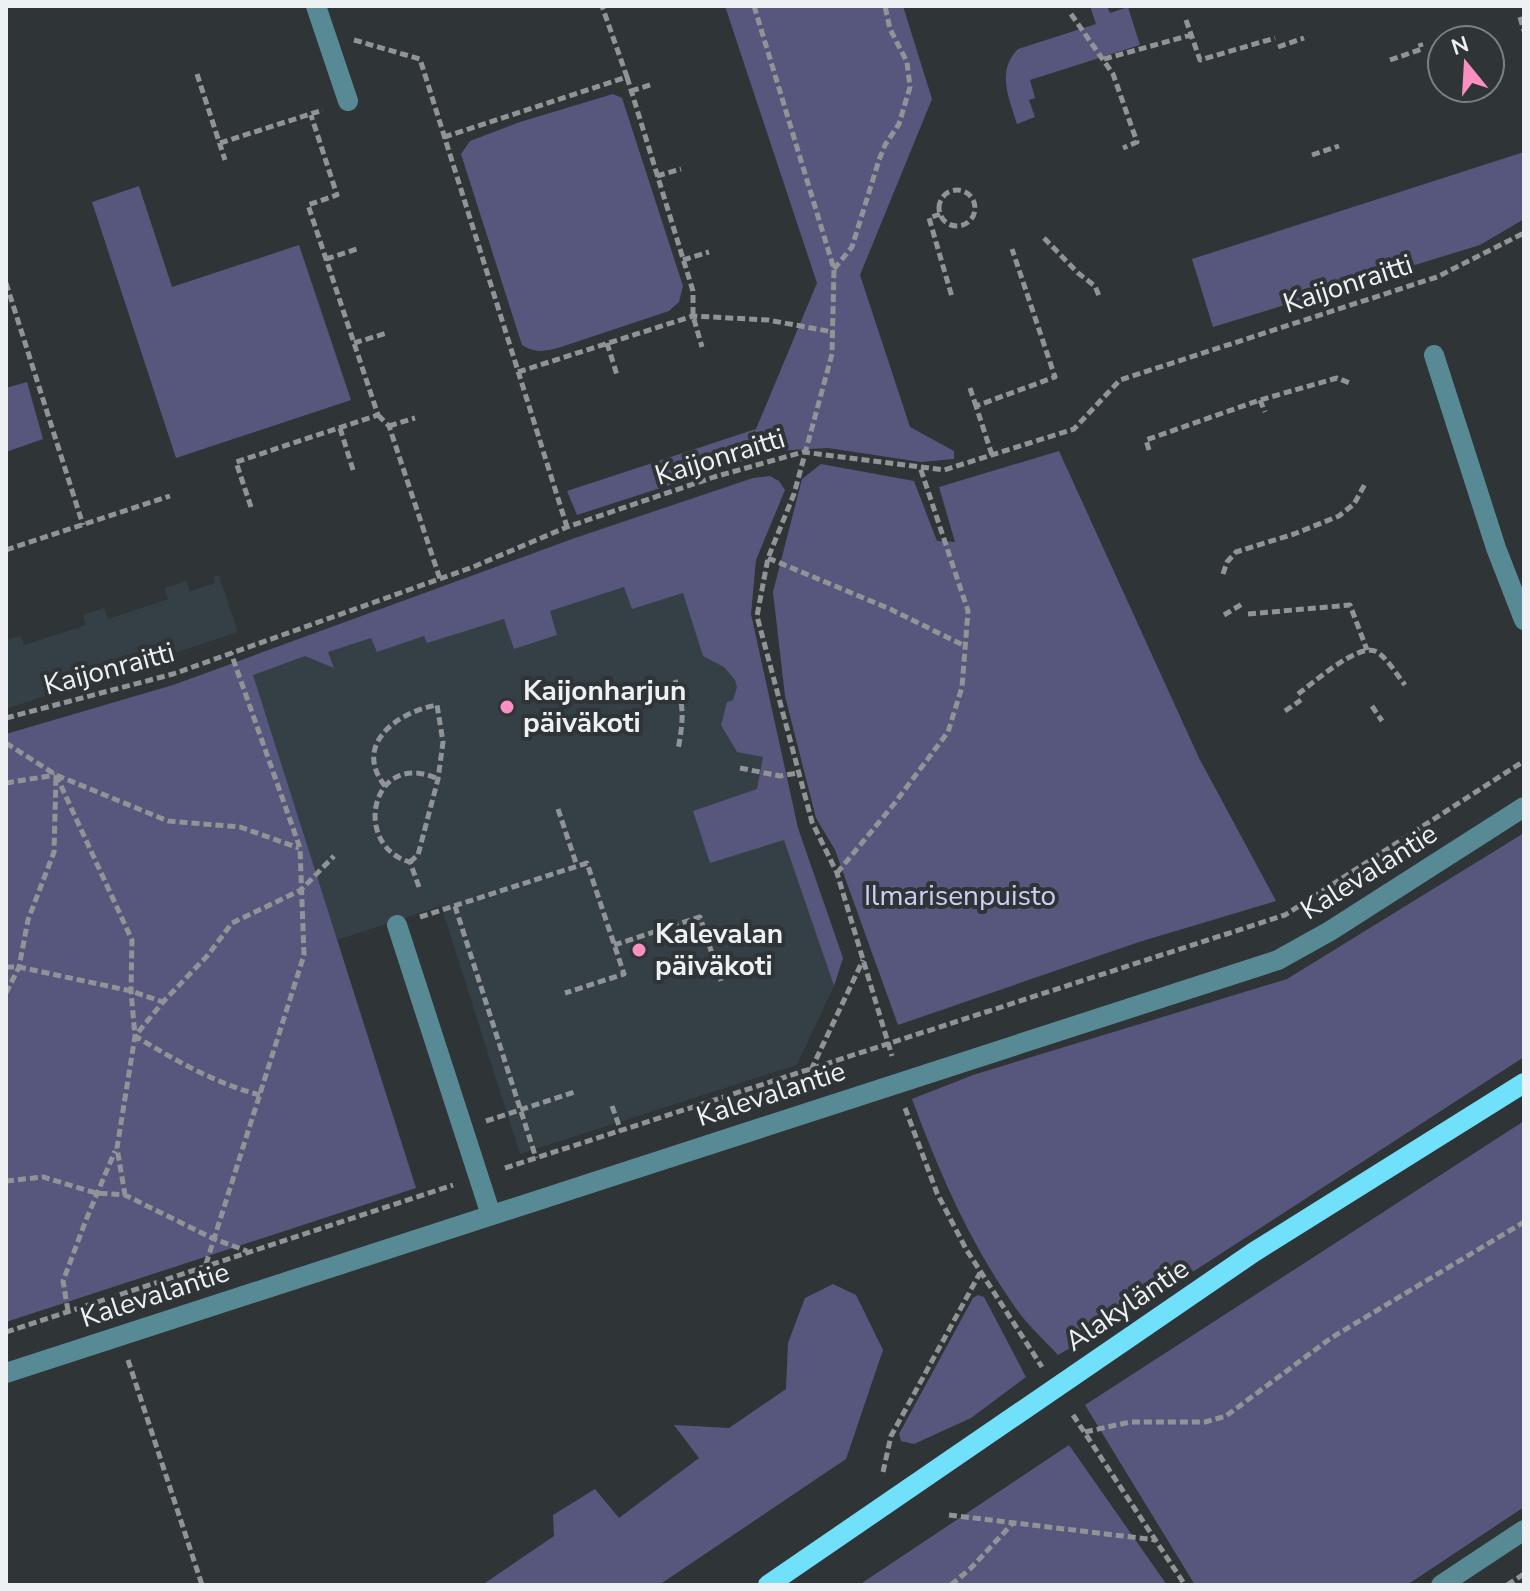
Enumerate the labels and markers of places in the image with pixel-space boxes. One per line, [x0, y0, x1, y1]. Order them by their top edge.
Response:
place label: Kaijonharjun päiväkoti [523, 672, 686, 742]
marker: Kaijonharjun päiväkoti [498, 698, 516, 716]
place label: Kalevalan päiväkoti [655, 915, 783, 985]
marker: Kalevalan päiväkoti [630, 941, 648, 959]

